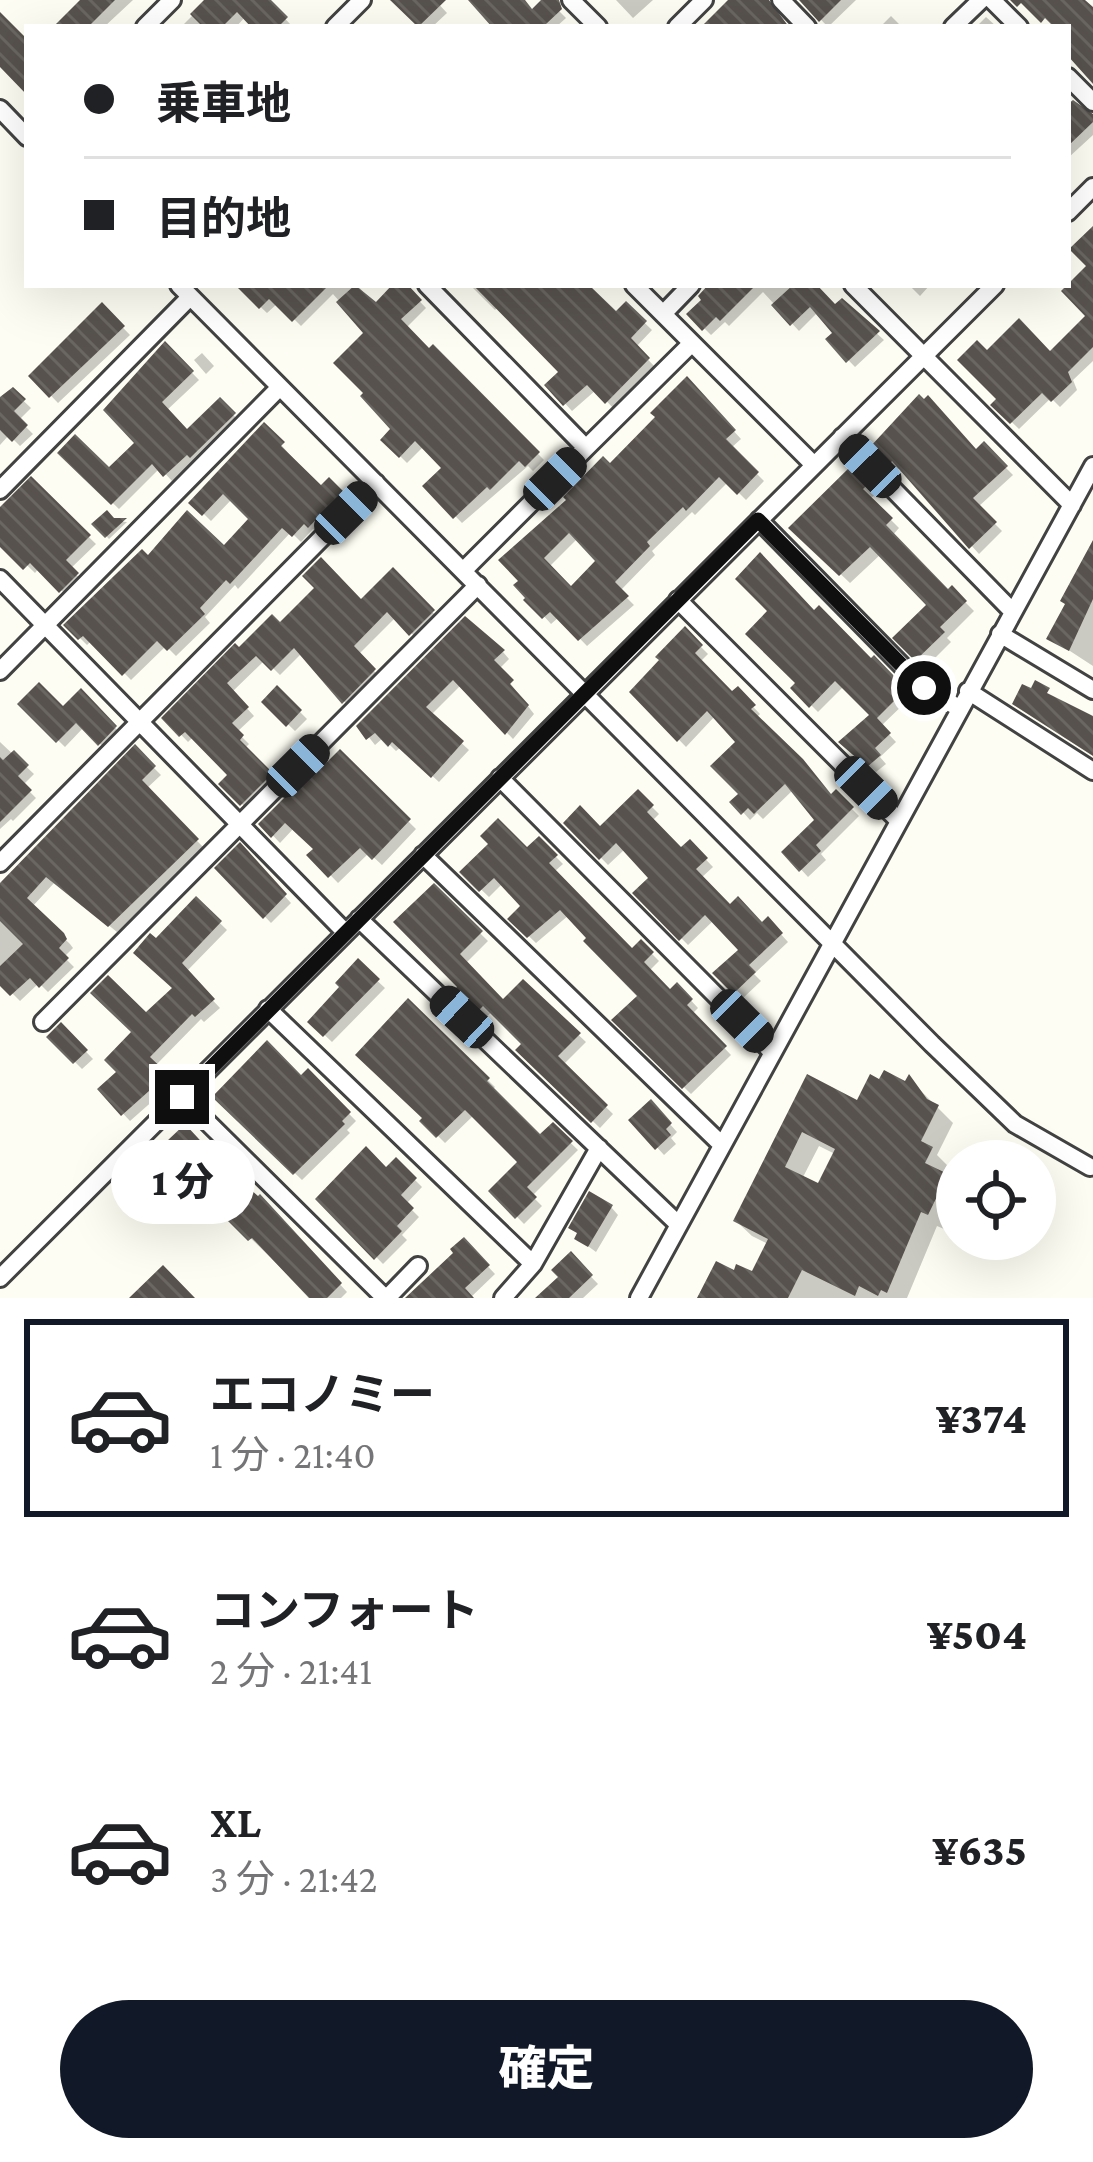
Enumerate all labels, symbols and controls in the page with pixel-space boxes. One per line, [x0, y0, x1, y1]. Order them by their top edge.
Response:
text: 乗車地 [156, 79, 291, 129]
text: 目的地 [156, 194, 291, 244]
car [832, 428, 908, 504]
car [517, 441, 593, 517]
car [308, 475, 384, 551]
route start [897, 661, 951, 715]
car [260, 728, 336, 804]
car [828, 750, 904, 826]
car [423, 979, 501, 1055]
car [704, 983, 780, 1059]
route end [155, 1070, 209, 1124]
callout: 1 分 [110, 1139, 254, 1223]
map controls [936, 1140, 1056, 1260]
button: locate [936, 1140, 1056, 1260]
text: 1 分 [152, 1160, 214, 1203]
icon: car [66, 1364, 174, 1472]
text: エコノミー [210, 1370, 435, 1420]
text: ¥374 [936, 1393, 1027, 1443]
text: 1 分 · 21:40 [210, 1433, 376, 1476]
icon: car [66, 1580, 174, 1688]
text: コンフォート [210, 1586, 479, 1636]
text: ¥504 [927, 1609, 1027, 1659]
text: 2 分 · 21:41 [210, 1649, 372, 1692]
icon: car [66, 1796, 174, 1904]
text: XL [210, 1797, 261, 1847]
text: ¥635 [932, 1825, 1027, 1875]
text: 3 分 · 21:42 [210, 1857, 377, 1900]
button: 確定 [60, 2000, 1033, 2138]

